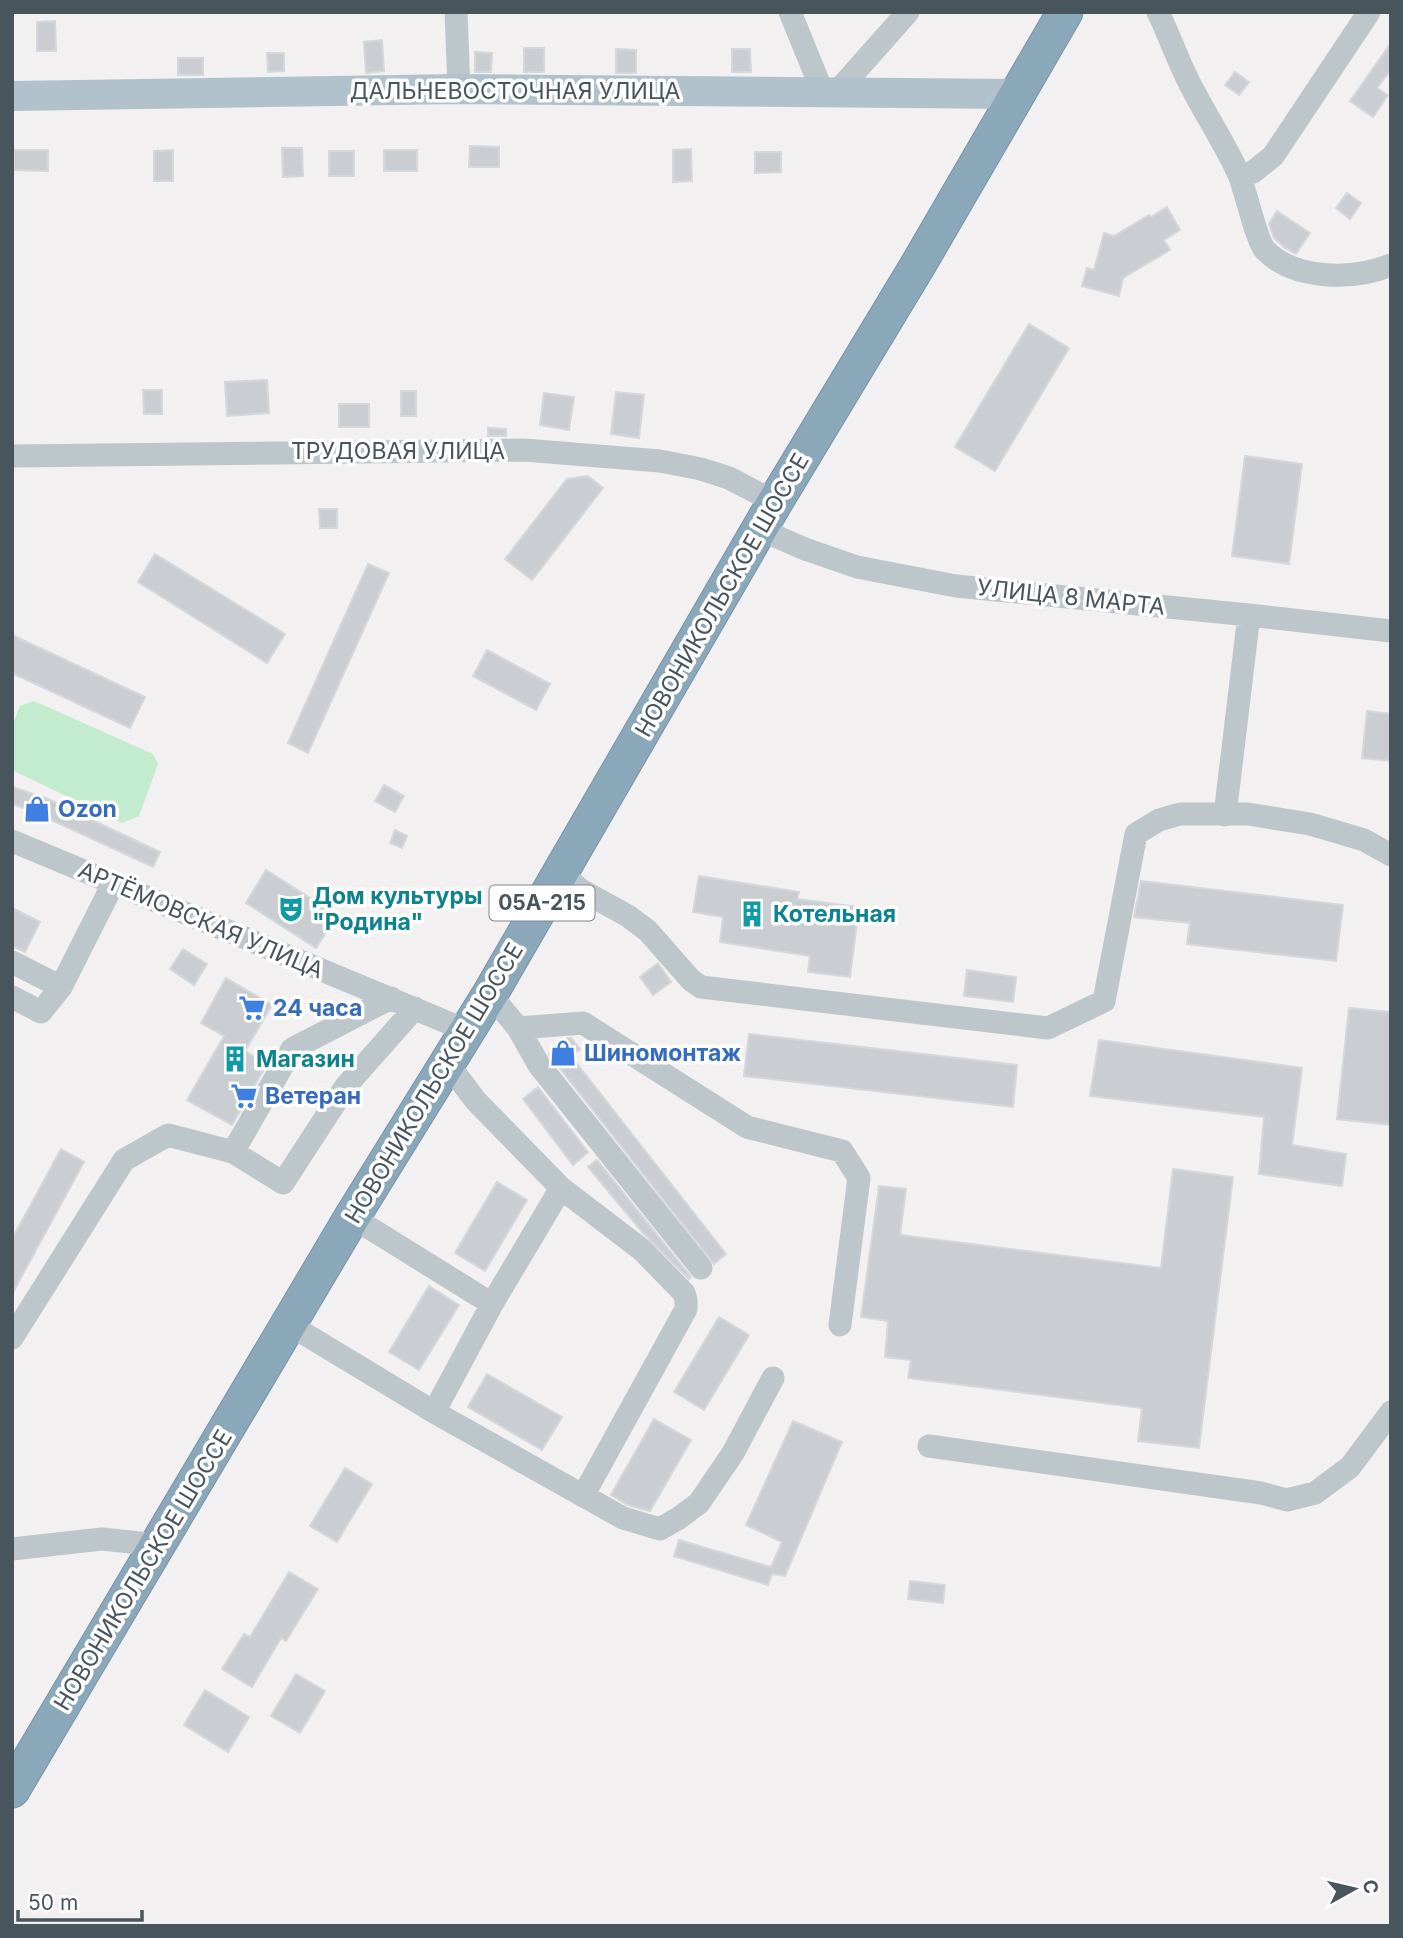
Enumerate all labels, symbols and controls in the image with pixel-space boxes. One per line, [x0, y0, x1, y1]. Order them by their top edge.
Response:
street label: ДАЛЬНЕВОСТОЧНАЯ УЛИЦА [350, 77, 680, 105]
street label: ТРУДОВАЯ УЛИЦА [291, 437, 505, 465]
street label: НОВОНИКОЛЬСКОЕ ШОССЕ [629, 448, 815, 742]
street label: УЛИЦА 8 МАРТА [976, 573, 1166, 621]
shop icon: Ozon [22, 794, 52, 824]
place label: Ozon [58, 795, 117, 823]
street label: АРТЁМОВСКАЯ УЛИЦА [74, 856, 328, 984]
place label: Дом культуры "Родина" [312, 882, 483, 936]
road number: 05А-215 [490, 886, 594, 920]
theatre icon: Дом культуры "Родина" [276, 894, 306, 924]
building icon: Котельная [737, 899, 767, 929]
place label: Котельная [773, 900, 896, 928]
street label: НОВОНИКОЛЬСКОЕ ШОССЕ [339, 938, 529, 1228]
supermarket icon: 24 часа [237, 993, 267, 1023]
place label: 24 часа [273, 994, 362, 1022]
shop icon: Шиномонтаж [548, 1038, 578, 1068]
place label: Шиномонтаж [584, 1039, 741, 1067]
building icon: Магазин [220, 1044, 250, 1074]
place label: Магазин [256, 1045, 355, 1073]
supermarket icon: Ветеран [229, 1081, 259, 1111]
place label: Ветеран [265, 1082, 361, 1110]
street label: НОВОНИКОЛЬСКОЕ ШОССЕ [48, 1425, 238, 1715]
north arrow [1319, 1854, 1389, 1924]
scale bar [18, 1878, 142, 1922]
text: С [1358, 1878, 1383, 1895]
text: 50 m [28, 1890, 78, 1915]

